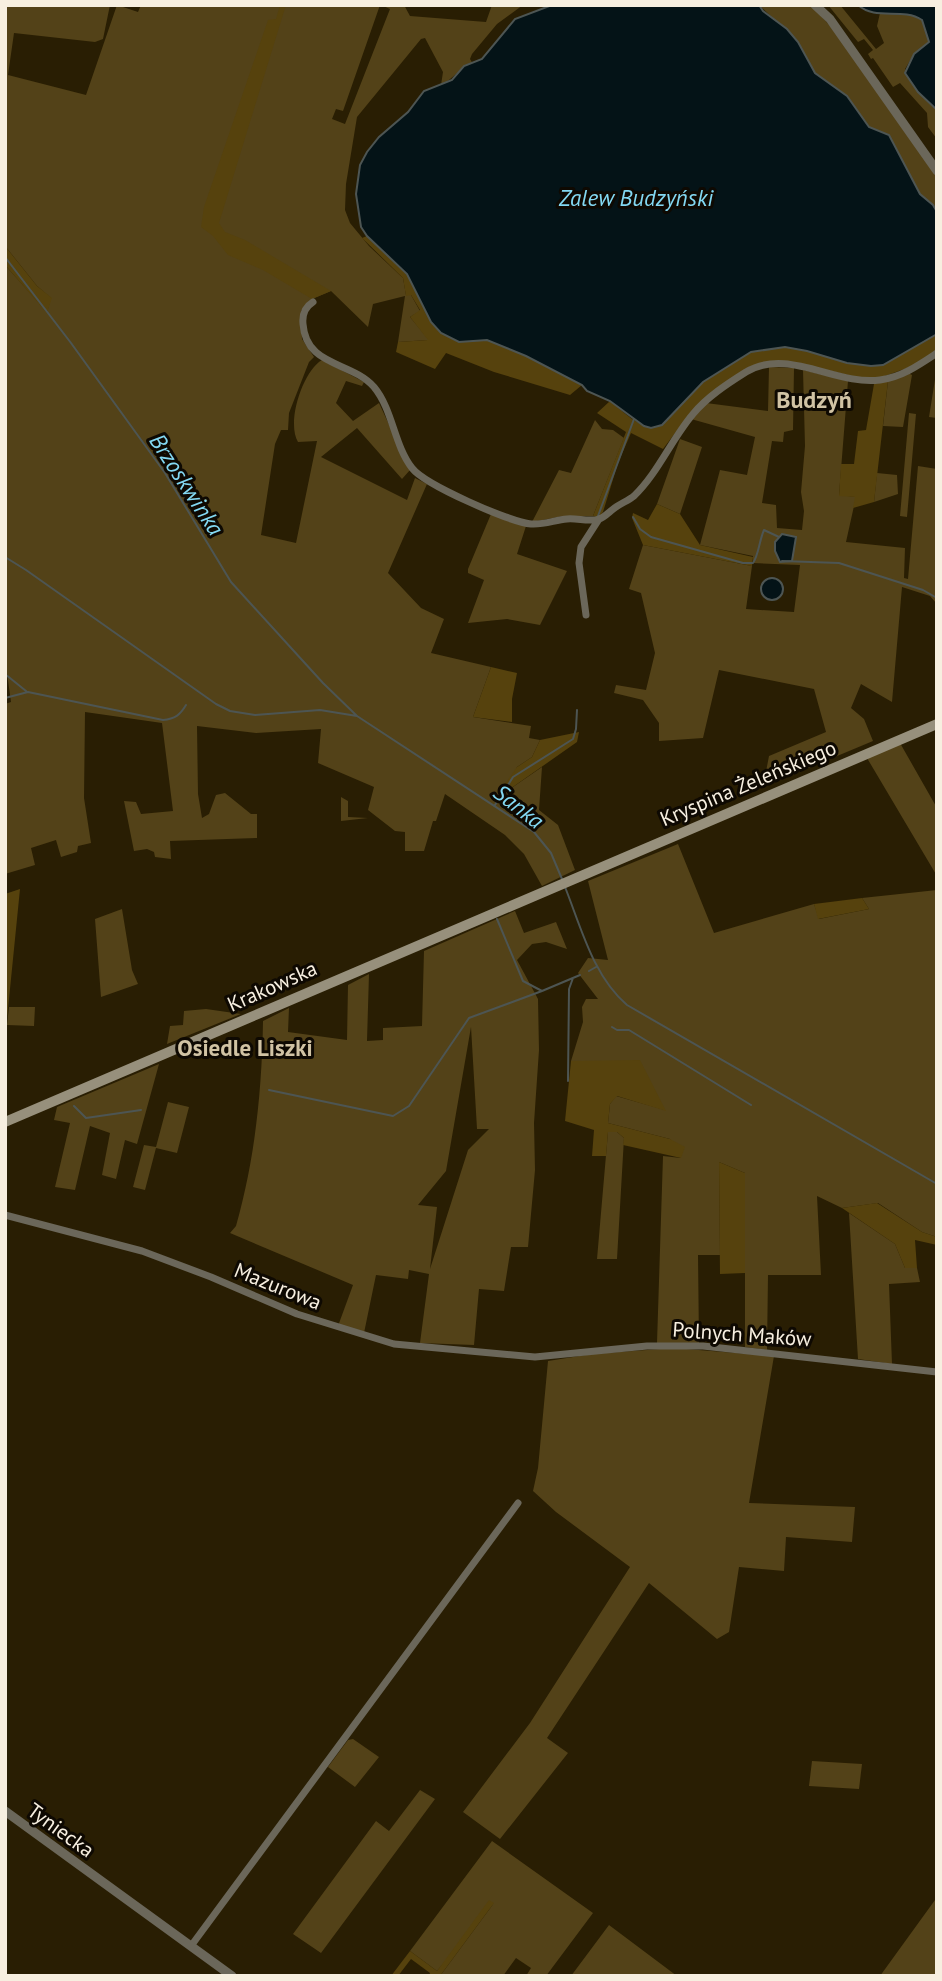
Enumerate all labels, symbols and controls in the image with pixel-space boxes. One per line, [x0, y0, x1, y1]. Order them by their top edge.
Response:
water label: Zalew Budzyński [558, 183, 714, 212]
district label: Budzyń [776, 384, 852, 415]
water label: Brzoskwinka [143, 428, 231, 540]
street label: Kryspina Żeleńskiego [656, 734, 840, 832]
water label: Sanka [488, 777, 550, 835]
street label: Krakowska [223, 954, 321, 1018]
district label: Osiedle Liszki [177, 1033, 313, 1062]
street label: Mazurowa [230, 1256, 326, 1316]
street label: Polnych Maków [672, 1316, 813, 1352]
street label: Tyniecka [22, 1797, 100, 1863]

